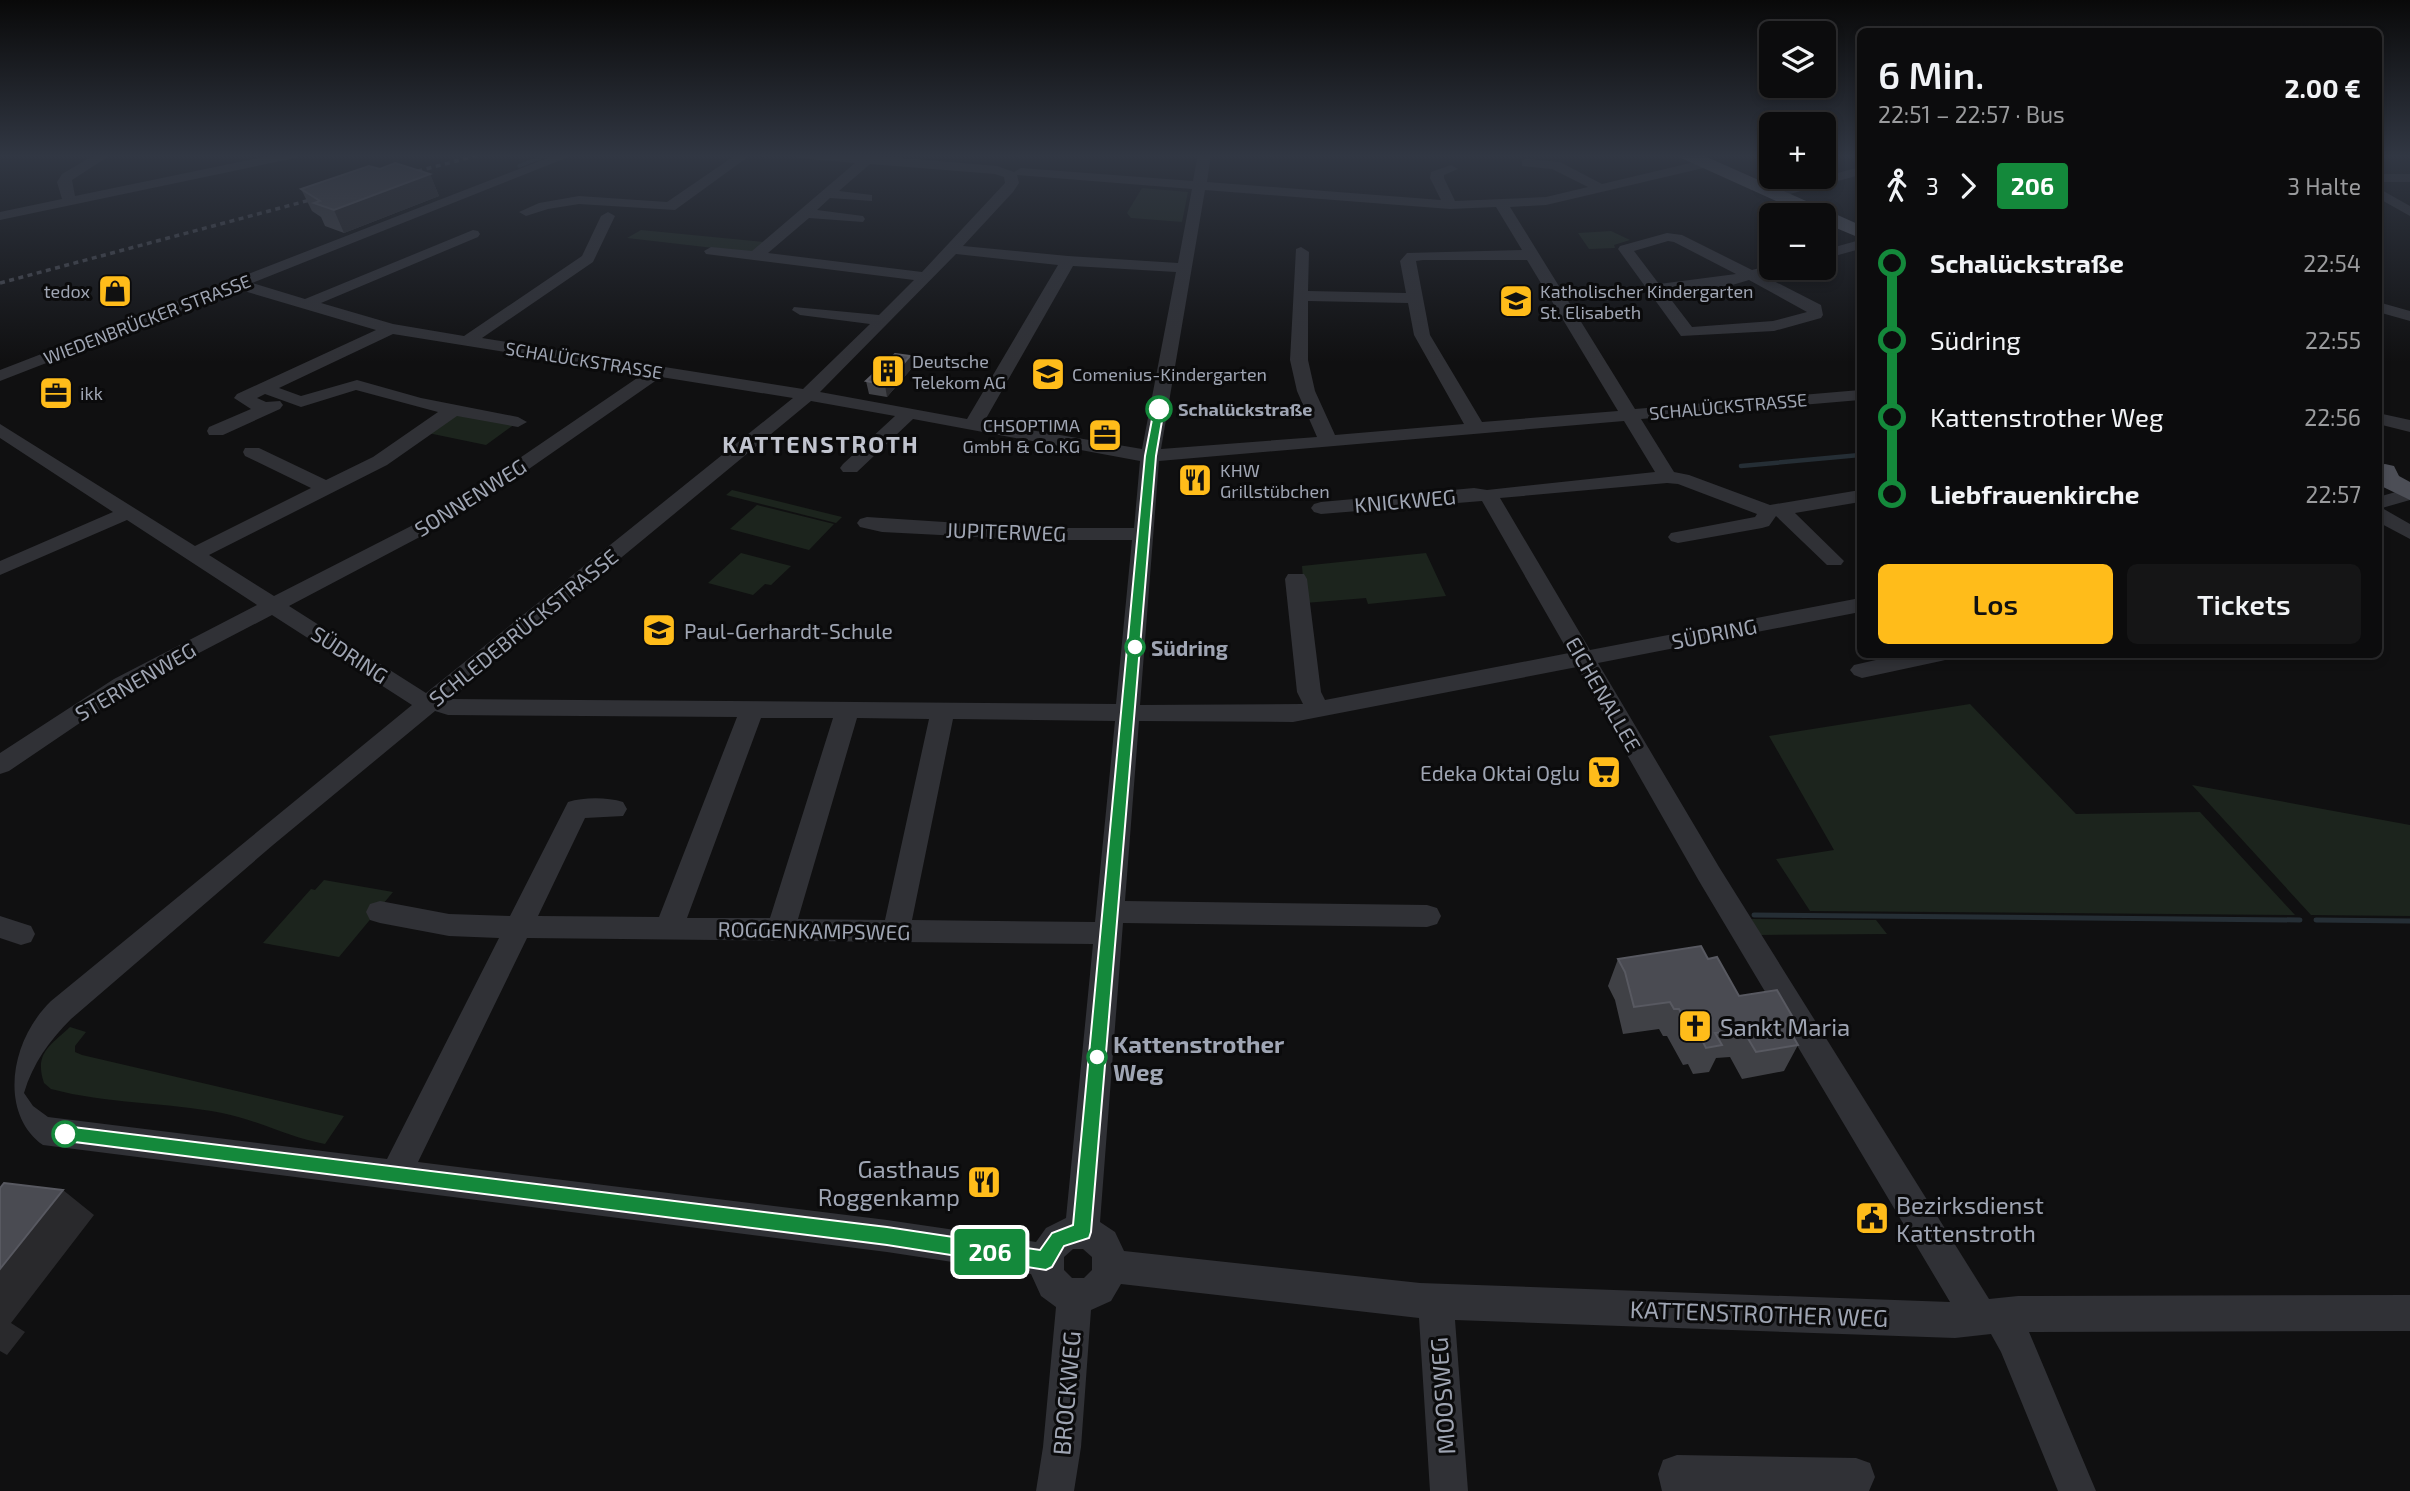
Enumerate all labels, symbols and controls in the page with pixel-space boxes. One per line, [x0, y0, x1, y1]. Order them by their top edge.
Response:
map controls [1759, 21, 1836, 280]
button: layers [1759, 21, 1836, 98]
text: 6 Min. [1878, 51, 1984, 97]
text: 2.00 € [2284, 72, 2361, 103]
text: 22:51 – 22:57 · Bus [1878, 100, 2065, 128]
button: + [1759, 112, 1836, 189]
icon: walk [1878, 167, 1916, 205]
icon: forward [1949, 167, 1987, 205]
text: 206 [2011, 171, 2054, 200]
text: 3 [1926, 172, 1939, 200]
text: 3 Halte [2287, 172, 2361, 200]
button: − [1759, 203, 1836, 280]
text: Schalückstraße [1930, 247, 2124, 278]
text: 22:54 [2303, 249, 2361, 277]
street label: WIEDENBRÜCKER STRASSE [40, 269, 254, 369]
shop icon: tedox [96, 272, 134, 310]
place label: tedox [44, 280, 90, 302]
place label: Katholischer Kindergarten St. Elisabeth [1540, 280, 1754, 323]
school or university icon: Katholischer Kindergarten St. Elisabeth [1497, 282, 1535, 320]
text: Südring [1930, 324, 2021, 355]
text: 22:55 [2305, 326, 2361, 354]
street label: SCHALÜCKSTRASSE [504, 337, 664, 383]
place label: Deutsche Telekom AG [912, 350, 1006, 393]
building icon: Deutsche Telekom AG [869, 352, 907, 390]
school or university icon: Comenius-Kindergarten [1029, 355, 1067, 393]
place label: Comenius-Kindergarten [1072, 363, 1267, 385]
office icon: ikk [37, 374, 75, 412]
place label: ikk [80, 382, 103, 404]
street label: SCHALÜCKSTRASSE [1648, 388, 1808, 424]
marker: Schalückstraße [1146, 396, 1172, 422]
place label: Schalückstraße [1178, 398, 1312, 420]
text: Kattenstrother Weg [1930, 401, 2163, 432]
text: 22:56 [2304, 403, 2361, 431]
place label: CHSOPTIMA GmbH & Co.KG [963, 414, 1081, 457]
office icon: CHSOPTIMA GmbH & Co.KG [1086, 416, 1124, 454]
district label: KATTENSTROTH [722, 430, 920, 458]
street label: SONNENWEG [410, 453, 530, 541]
place label: KHW Grillstübchen [1220, 459, 1330, 502]
restaurant icon: KHW Grillstübchen [1176, 461, 1214, 499]
text: Liebfrauenkirche [1930, 478, 2139, 509]
text: 22:57 [2306, 480, 2361, 508]
street label: KNICKWEG [1353, 483, 1457, 517]
street label: JUPITERWEG [945, 516, 1067, 546]
street label: SCHLEDEBRÜCKSTRASSE [424, 543, 622, 711]
button: Los [1878, 564, 2113, 644]
button: Tickets [2127, 564, 2361, 644]
school or university icon: Paul-Gerhardt-Schule [640, 611, 678, 649]
street label: SÜDRING [1669, 613, 1759, 653]
place label: Paul-Gerhardt-Schule [684, 618, 893, 643]
street label: SÜDRING [307, 620, 393, 688]
street label: EICHENALLEE [1561, 632, 1647, 756]
place label: Südring [1151, 635, 1228, 660]
street label: STERNENWEG [70, 636, 200, 726]
marker: Südring [1125, 637, 1145, 657]
supermarket icon: Edeka Oktai Oglu [1585, 753, 1623, 791]
place label: Edeka Oktai Oglu [1420, 760, 1580, 785]
street label: ROGGENKAMPSWEG [717, 916, 911, 944]
church icon: Sankt Maria [1676, 1007, 1714, 1045]
place label: Sankt Maria [1720, 1012, 1850, 1041]
place label: Kattenstrother Weg [1113, 1029, 1285, 1086]
marker: Kattenstrother Weg [1087, 1047, 1107, 1067]
unlabelled marker [52, 1121, 78, 1147]
place label: Gasthaus Roggenkamp [818, 1154, 960, 1211]
restaurant icon: Gasthaus Roggenkamp [965, 1163, 1003, 1201]
place label: Bezirksdienst Kattenstroth [1896, 1190, 2044, 1247]
public building icon: Bezirksdienst Kattenstroth [1853, 1199, 1891, 1237]
line badge: 206 [950, 1229, 1030, 1275]
text: 206 [968, 1237, 1012, 1266]
street label: KATTENSTROTHER WEG [1629, 1294, 1889, 1332]
street label: BROCKWEG [1046, 1330, 1086, 1456]
street label: MOOSWEG [1423, 1336, 1461, 1456]

